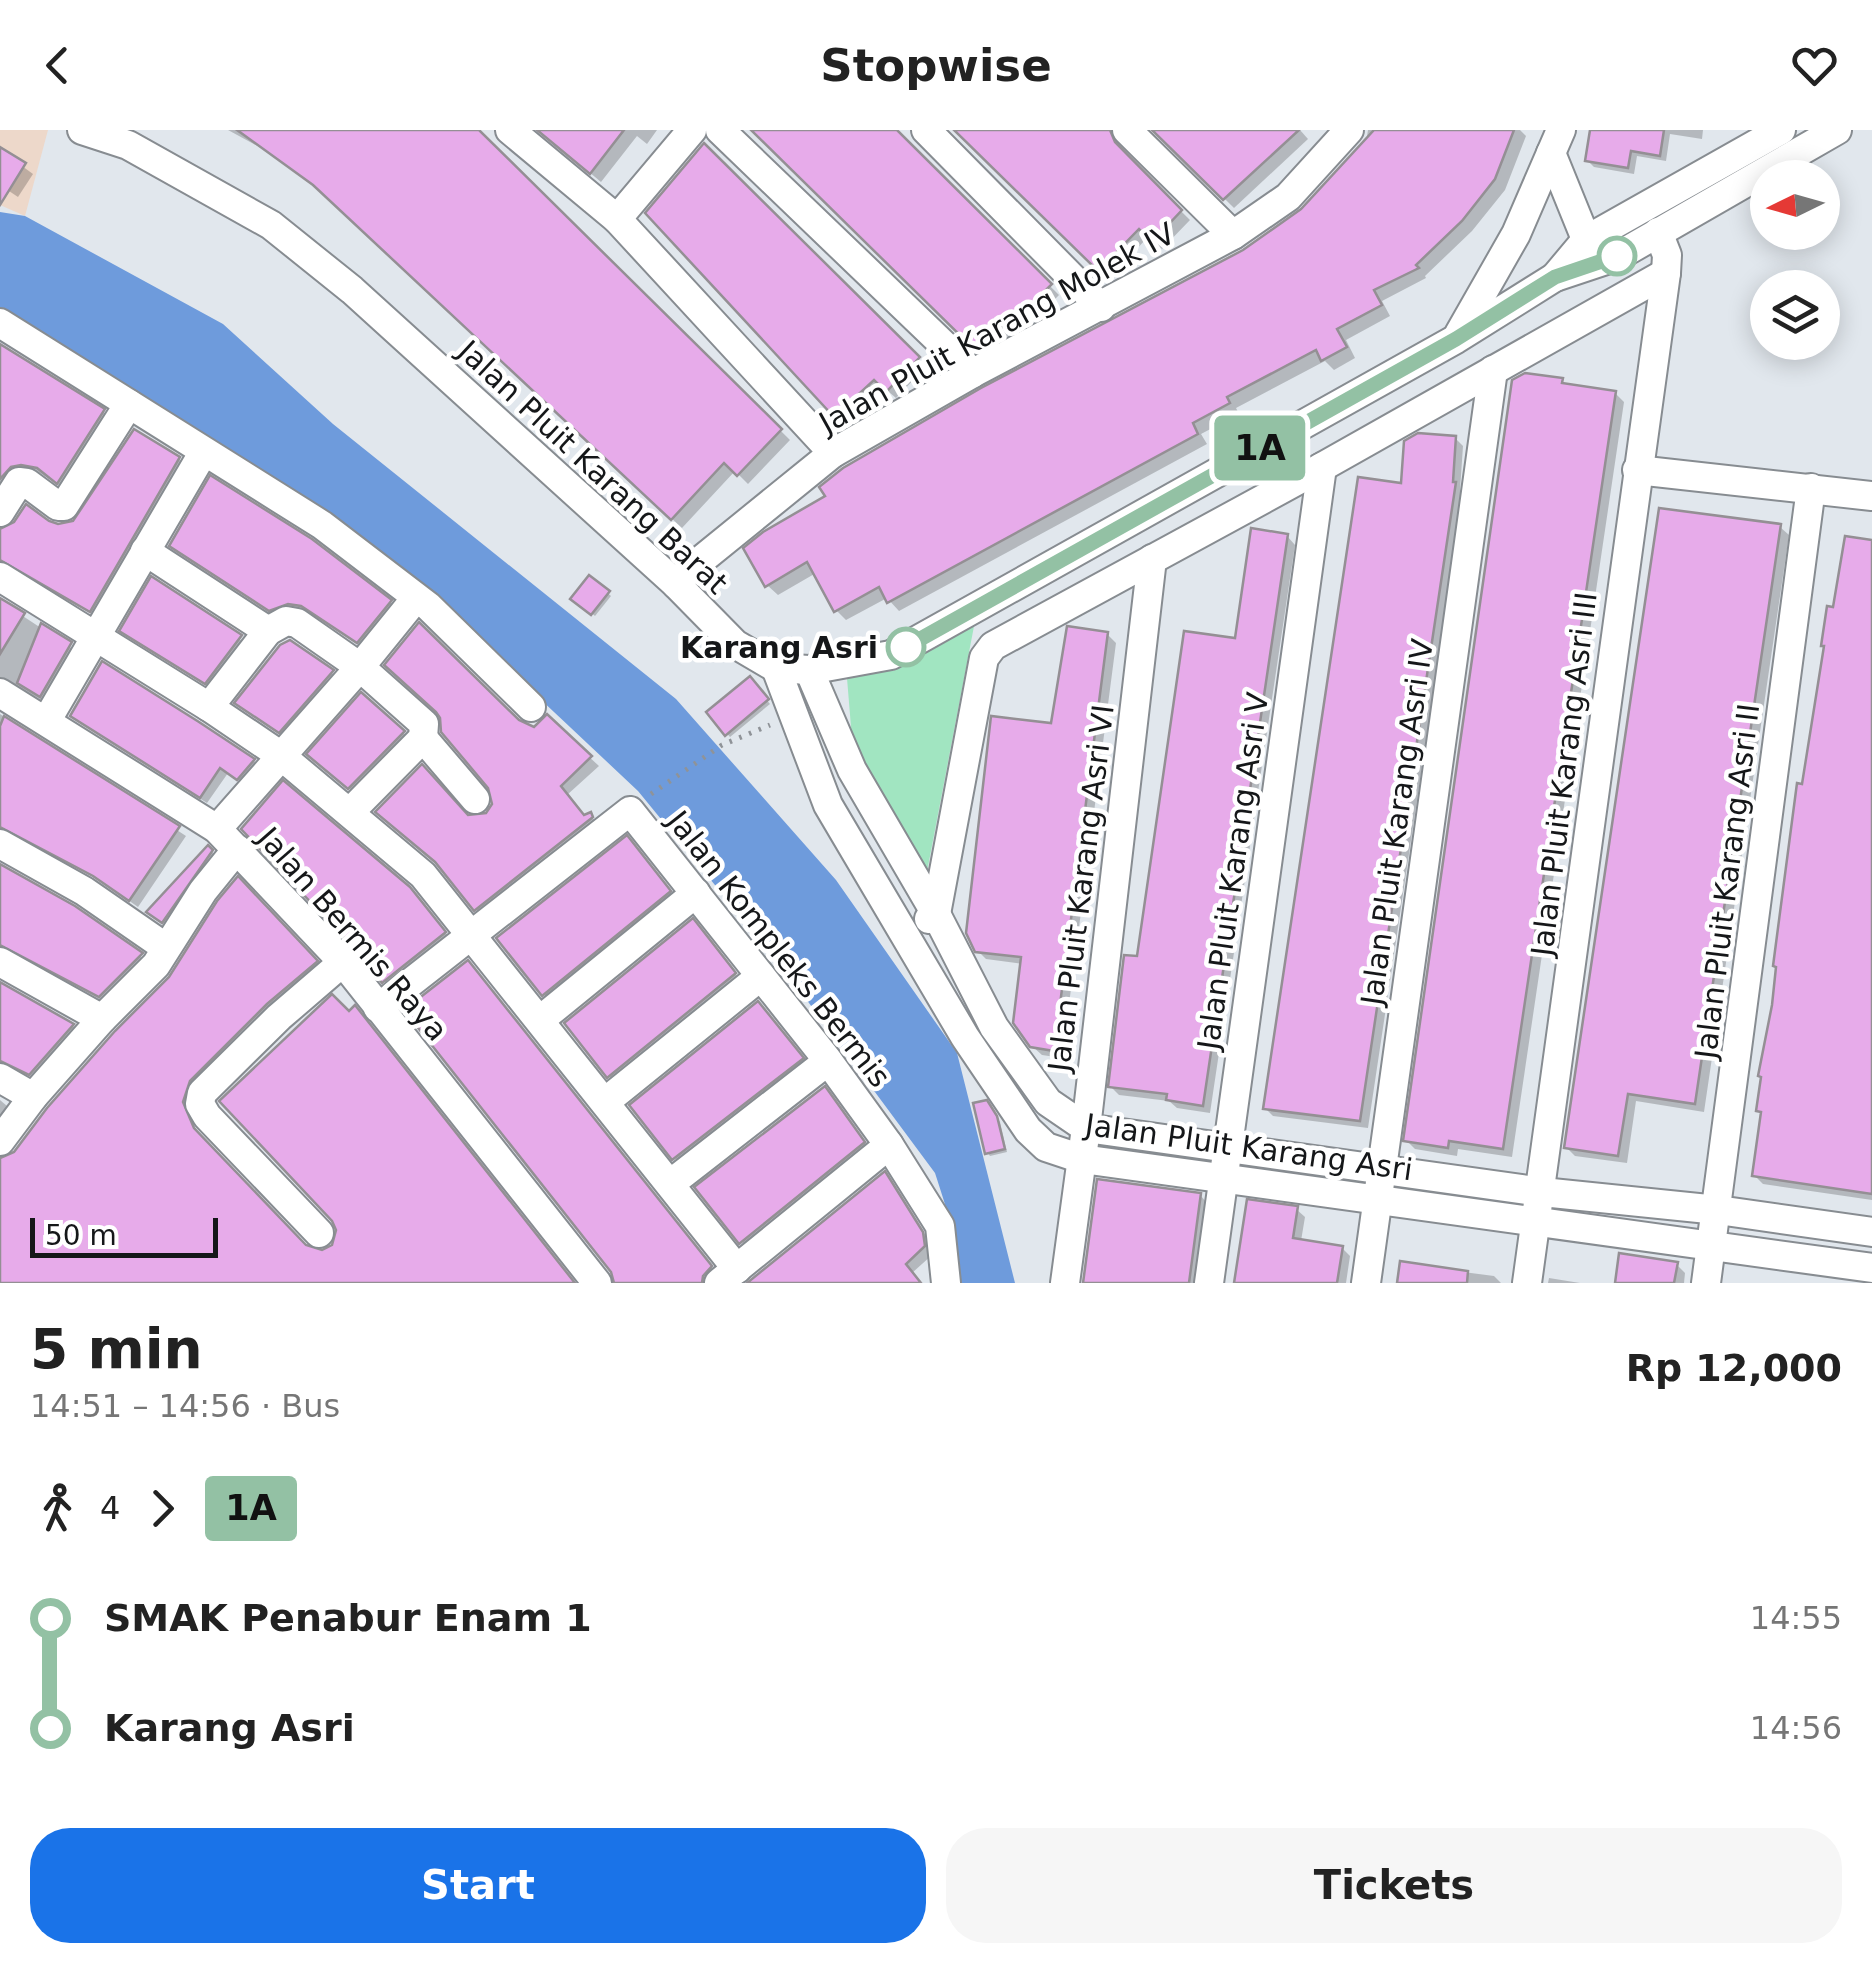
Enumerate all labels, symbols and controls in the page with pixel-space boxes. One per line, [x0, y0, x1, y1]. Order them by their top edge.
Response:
icon: back [30, 38, 85, 93]
icon: heart [1787, 38, 1842, 93]
text: Stopwise [820, 39, 1052, 92]
north arrow [1750, 160, 1840, 250]
map controls [1750, 160, 1840, 360]
street label: Jalan Pluit Karang Molek IV [812, 215, 1181, 441]
unlabelled marker [1598, 237, 1636, 275]
button: layers [1750, 270, 1840, 360]
street label: Jalan Pluit Karang Barat [450, 332, 735, 601]
line badge: 1A [1215, 416, 1305, 480]
text: 1A [1234, 428, 1286, 468]
street label: Jalan Pluit Karang Asri III [1524, 590, 1604, 960]
marker: Karang Asri [887, 628, 925, 666]
place label: Karang Asri [680, 630, 878, 665]
street label: Jalan Pluit Karang Asri IV [1354, 636, 1440, 1009]
street label: Jalan Pluit Karang Asri V [1190, 690, 1275, 1054]
street label: Jalan Pluit Karang Asri II [1688, 701, 1766, 1063]
street label: Jalan Pluit Karang Asri VI [1041, 703, 1121, 1075]
street label: Jalan Kompleks Bermis [659, 802, 898, 1094]
street label: Jalan Bermis Raya [250, 819, 455, 1048]
street label: Jalan Pluit Karang Asri [1081, 1106, 1415, 1187]
scale bar [30, 1213, 218, 1258]
text: 50 m [45, 1219, 117, 1252]
text: 5 min [30, 1317, 203, 1381]
text: Rp 12,000 [1626, 1346, 1842, 1390]
text: 14:51 – 14:56 · Bus [30, 1387, 340, 1425]
icon: walk [30, 1481, 85, 1536]
icon: forward [135, 1481, 190, 1536]
text: 1A [225, 1488, 277, 1528]
text: 4 [100, 1489, 120, 1527]
text: SMAK Penabur Enam 1 [104, 1596, 592, 1640]
text: 14:55 [1750, 1599, 1842, 1637]
text: Karang Asri [104, 1706, 355, 1750]
text: 14:56 [1750, 1709, 1842, 1747]
button: Start [30, 1828, 926, 1943]
button: Tickets [946, 1828, 1842, 1943]

